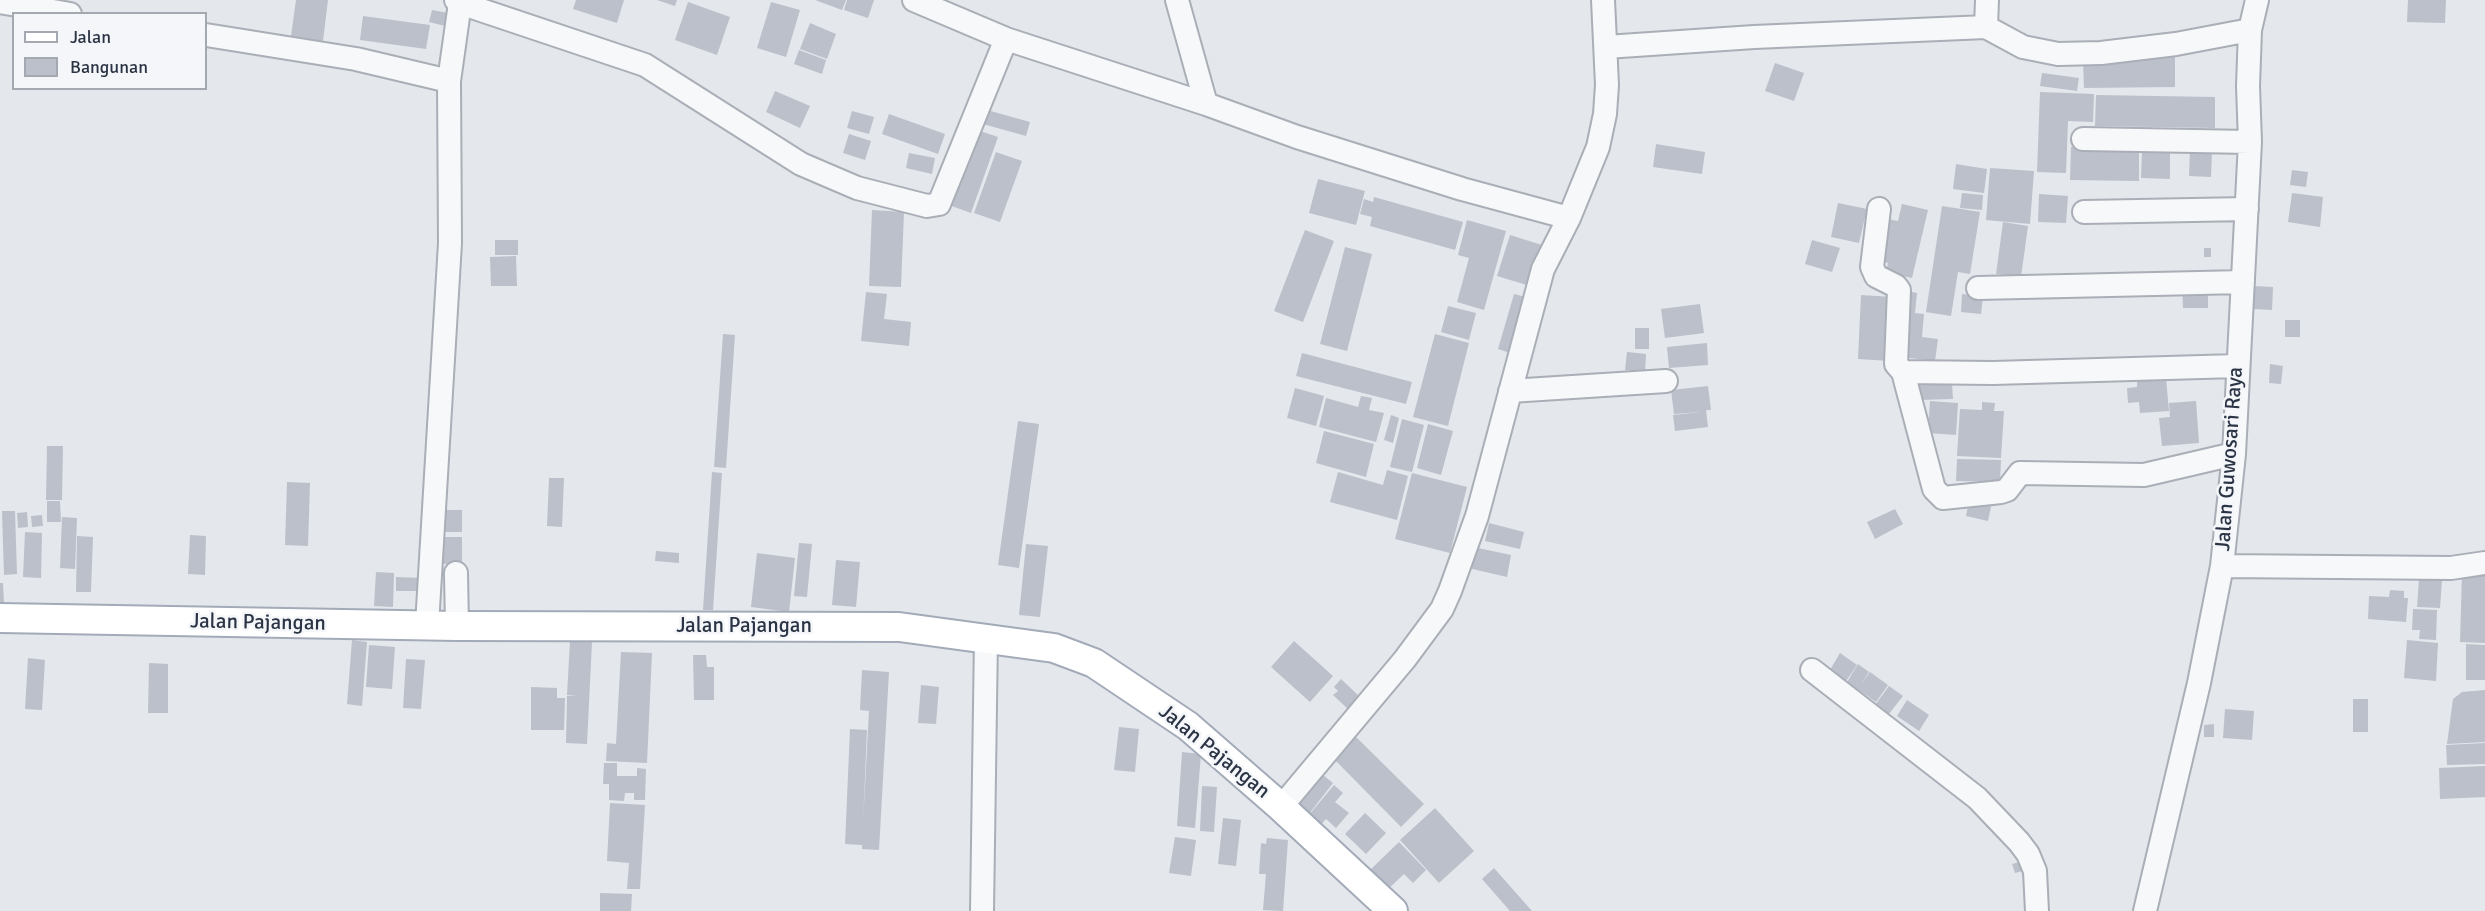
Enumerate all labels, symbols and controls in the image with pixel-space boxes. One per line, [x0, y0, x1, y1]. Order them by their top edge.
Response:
legend [12, 12, 207, 90]
text: Jalan [70, 26, 111, 48]
text: Bangunan [70, 56, 148, 78]
street label: Jalan Guwosari Raya [2211, 366, 2249, 552]
street label: Jalan Pajangan [190, 609, 326, 637]
street label: Jalan Pajangan [676, 613, 812, 639]
street label: Jalan Pajangan [1153, 700, 1275, 804]

